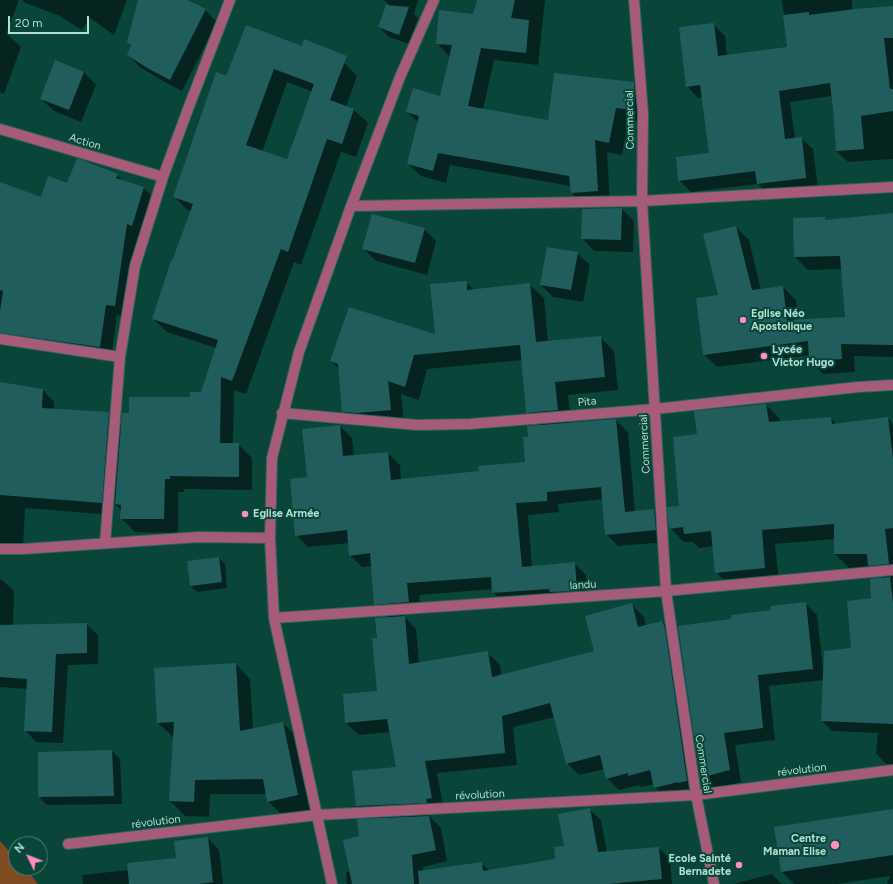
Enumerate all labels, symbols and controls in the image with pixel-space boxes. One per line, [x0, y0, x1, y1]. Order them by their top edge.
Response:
scale bar [10, 8, 91, 34]
text: 20 m [15, 16, 43, 30]
street label: Commercial [623, 90, 637, 150]
street label: Action [68, 131, 102, 153]
place label: Eglise Néo Apostolique [751, 307, 812, 333]
marker: Eglise Néo Apostolique [738, 315, 748, 325]
place label: Lycée Victor Hugo [772, 343, 834, 369]
marker: Lycée Victor Hugo [759, 351, 769, 361]
street label: Pita [577, 395, 597, 409]
street label: Commercial [637, 414, 653, 474]
place label: Eglise Armée [253, 507, 319, 521]
marker: Eglise Armée [240, 509, 250, 519]
street label: landu [569, 577, 597, 593]
street label: Commercial [692, 734, 714, 794]
street label: révolution [777, 760, 827, 780]
street label: révolution [455, 787, 505, 803]
street label: révolution [131, 812, 181, 832]
place label: Centre Maman Elise [763, 832, 826, 858]
north arrow [8, 836, 48, 876]
marker: Centre Maman Elise [829, 839, 841, 851]
text: N [12, 841, 27, 856]
place label: Ecole Sainté Bernadete [669, 852, 731, 878]
marker: Ecole Sainté Bernadete [734, 860, 744, 870]

